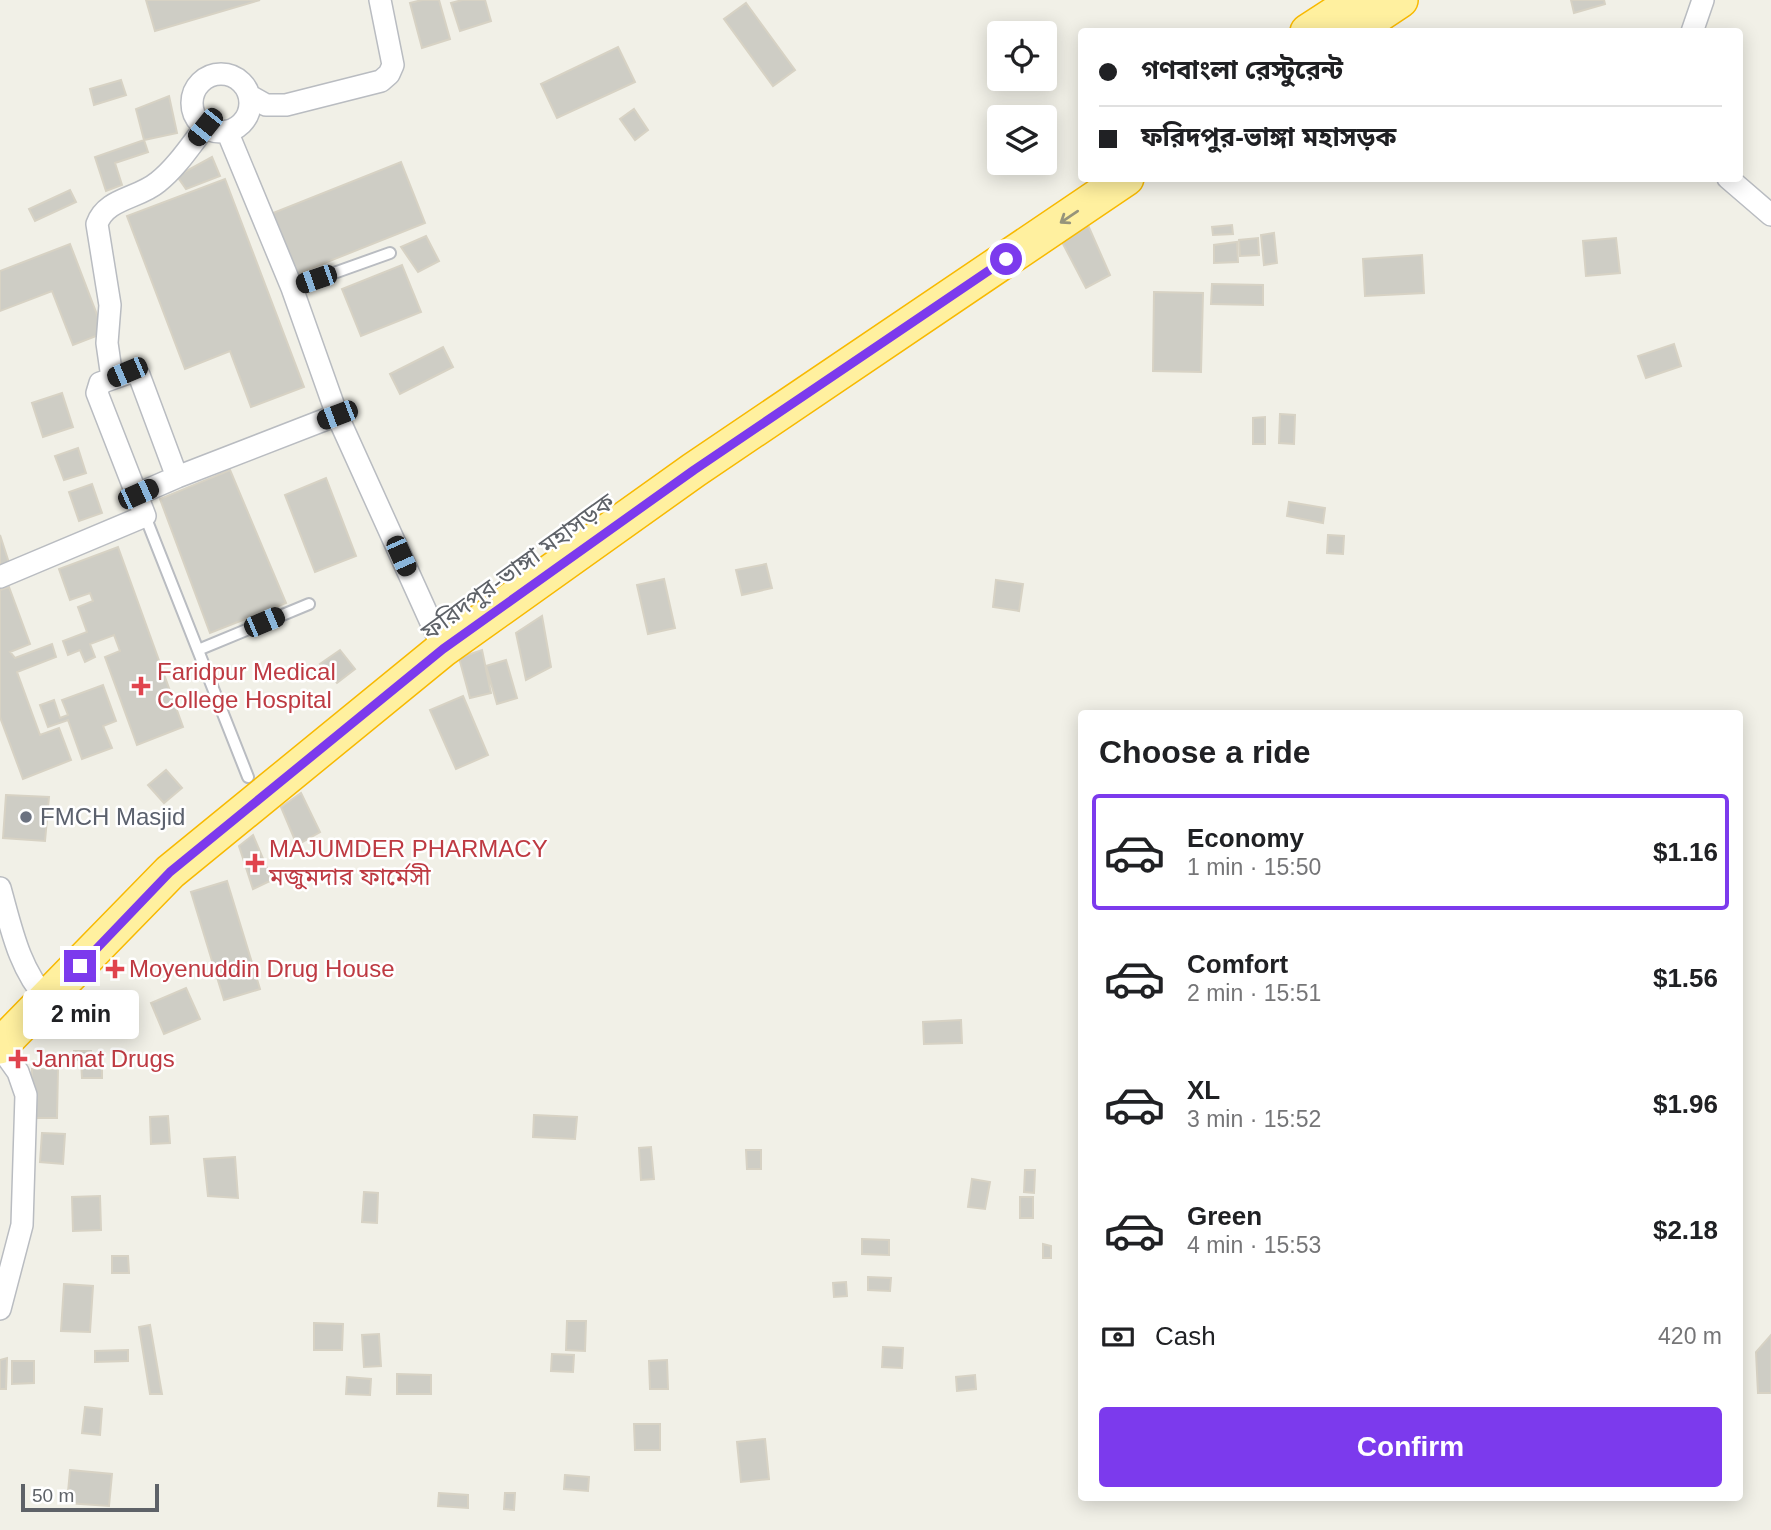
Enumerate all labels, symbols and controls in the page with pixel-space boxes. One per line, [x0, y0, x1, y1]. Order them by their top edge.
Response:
map controls [987, 21, 1057, 175]
button: locate [987, 21, 1057, 91]
text: গণবাংলা রেস্টুরেন্ট [1141, 55, 1343, 85]
car [184, 104, 227, 150]
button: layers [987, 105, 1057, 175]
text: ফরিদপুর-ভাঙ্গা মহাসড়ক [1141, 122, 1396, 152]
one-way arrow [1060, 209, 1079, 224]
route start [990, 243, 1022, 275]
car [293, 262, 340, 296]
car [104, 354, 151, 390]
car [314, 398, 361, 432]
car [115, 476, 162, 512]
street label: ফরিদপুর-ভাঙ্গা মহাসড়ক [415, 487, 620, 647]
car [383, 533, 420, 579]
car [241, 604, 288, 640]
place label: Faridpur Medical College Hospital [157, 658, 336, 713]
marker: Faridpur Medical College Hospital [131, 676, 151, 696]
text: Choose a ride [1099, 734, 1311, 770]
place label: FMCH Masjid [40, 803, 185, 830]
marker: FMCH Masjid [18, 809, 34, 825]
icon: car [1103, 821, 1166, 884]
text: Economy [1187, 823, 1304, 853]
place label: MAJUMDER PHARMACY মজুমদার ফার্মেসী [268, 835, 548, 890]
text: $1.16 [1653, 837, 1718, 867]
text: 1 min · 15:50 [1187, 854, 1321, 880]
marker: MAJUMDER PHARMACY মজুমদার ফার্মেসী [247, 855, 263, 871]
icon: car [1103, 947, 1166, 1010]
text: Comfort [1187, 949, 1288, 979]
route end [64, 950, 96, 982]
place label: Moyenuddin Drug House [129, 955, 395, 982]
marker: Moyenuddin Drug House [107, 961, 123, 977]
text: $1.56 [1653, 963, 1718, 993]
text: 2 min · 15:51 [1187, 980, 1321, 1006]
callout: 2 min [22, 990, 138, 1040]
text: 2 min [51, 1001, 111, 1027]
place label: Jannat Drugs [32, 1045, 175, 1072]
marker: Jannat Drugs [10, 1051, 26, 1067]
icon: car [1103, 1073, 1166, 1136]
text: XL [1187, 1075, 1220, 1105]
text: $1.96 [1653, 1089, 1718, 1119]
text: 3 min · 15:52 [1187, 1106, 1321, 1132]
icon: car [1103, 1199, 1166, 1262]
text: Green [1187, 1201, 1262, 1231]
text: $2.18 [1653, 1215, 1718, 1245]
text: 4 min · 15:53 [1187, 1232, 1321, 1258]
icon: cash [1099, 1318, 1137, 1356]
text: Cash [1155, 1321, 1216, 1351]
text: 420 m [1658, 1323, 1722, 1349]
button: Confirm [1099, 1407, 1722, 1487]
scale bar [21, 1481, 159, 1513]
text: 50 m [32, 1485, 74, 1506]

